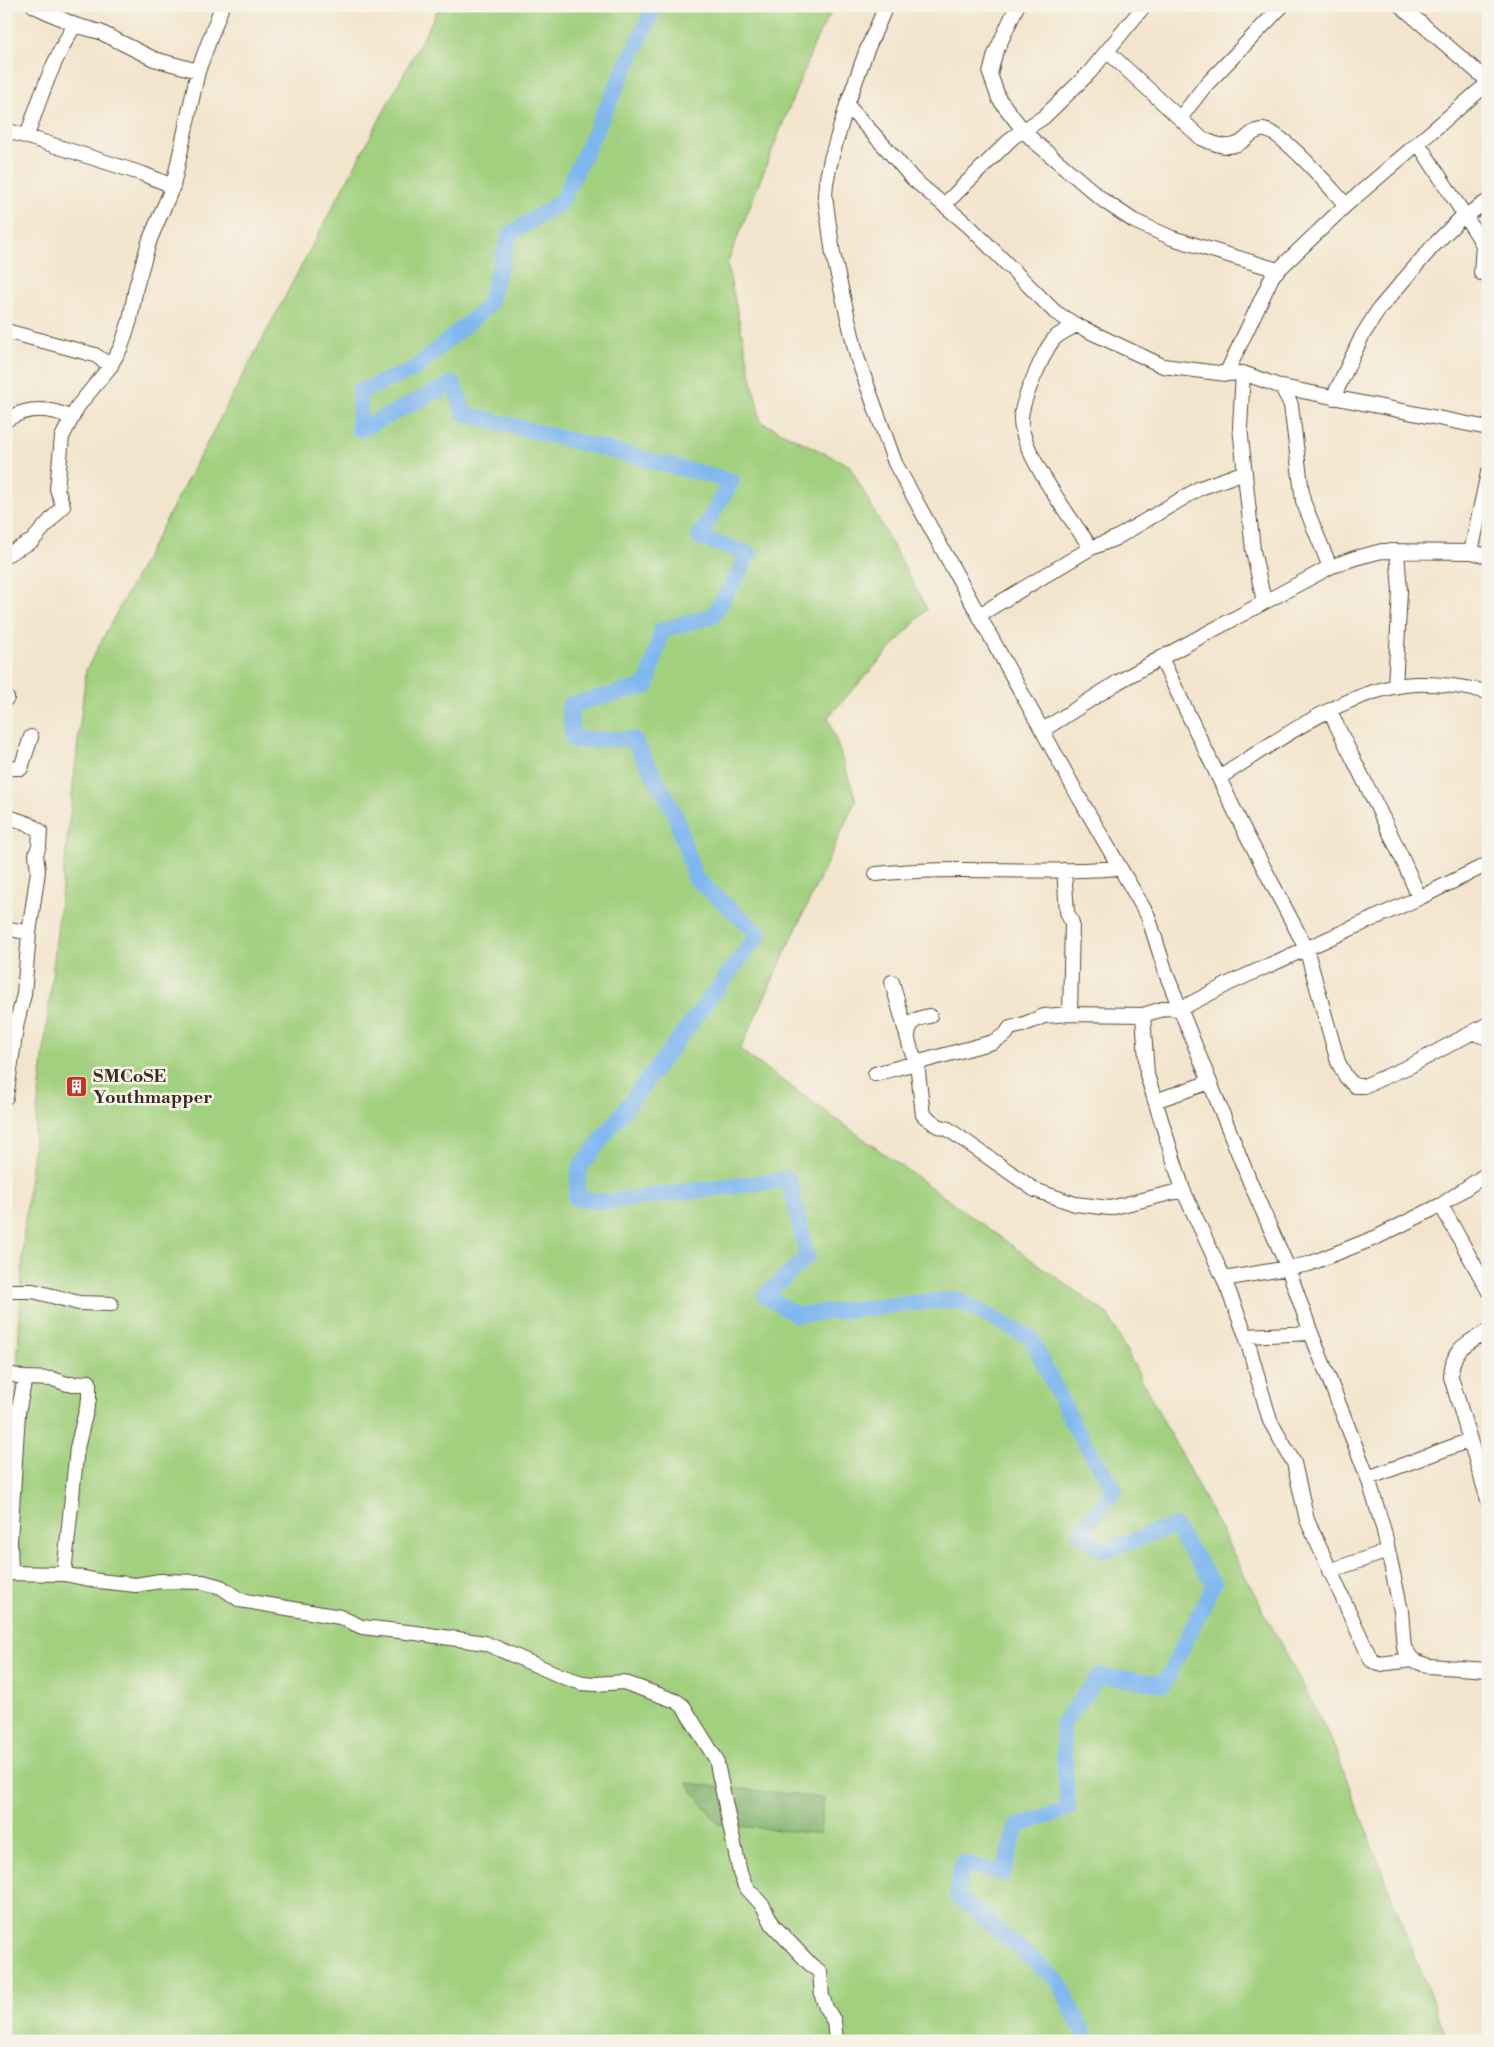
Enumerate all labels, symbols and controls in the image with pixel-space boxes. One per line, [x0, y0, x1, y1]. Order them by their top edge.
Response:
place label: SMCoSE Youthmapper [93, 1065, 212, 1109]
building icon: SMCoSE Youthmapper [65, 1074, 89, 1098]

